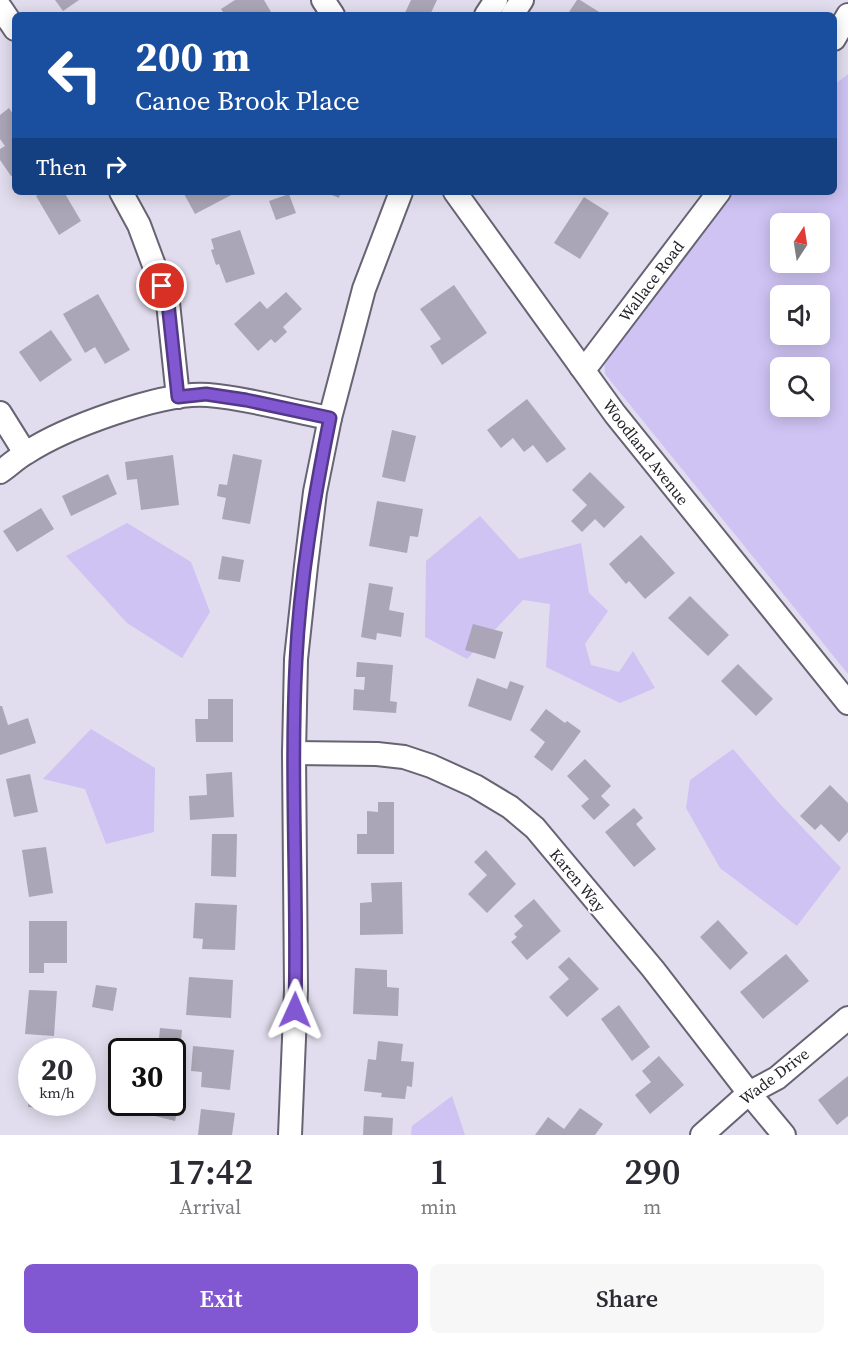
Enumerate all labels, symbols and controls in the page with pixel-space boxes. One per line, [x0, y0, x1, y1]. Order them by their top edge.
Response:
text: 200 m [135, 27, 250, 85]
icon: left [36, 36, 114, 114]
text: Canoe Brook Place [135, 82, 360, 119]
icon: right [99, 150, 132, 183]
text: Then [36, 152, 87, 182]
north arrow [770, 213, 830, 273]
map controls [770, 213, 830, 417]
street label: Wallace Road [613, 236, 689, 326]
pin [136, 260, 187, 311]
icon: arrive [145, 269, 178, 302]
button: sound [770, 285, 830, 345]
button: search [770, 357, 830, 417]
street label: Woodland Avenue [598, 395, 694, 509]
street label: Karen Way [545, 844, 612, 917]
position arrow [263, 978, 327, 1042]
speed limit sign: 30 [108, 1038, 186, 1116]
street label: Wade Drive [735, 1043, 813, 1109]
text: 20 [41, 1049, 73, 1090]
text: km/h [39, 1082, 75, 1103]
text: 17:42 [168, 1147, 253, 1196]
text: 1 [429, 1147, 448, 1196]
text: 290 [624, 1147, 680, 1196]
text: Arrival [179, 1193, 241, 1221]
text: min [421, 1193, 457, 1221]
text: m [643, 1193, 661, 1221]
button: Exit [24, 1264, 418, 1333]
button: Share [430, 1264, 824, 1333]

